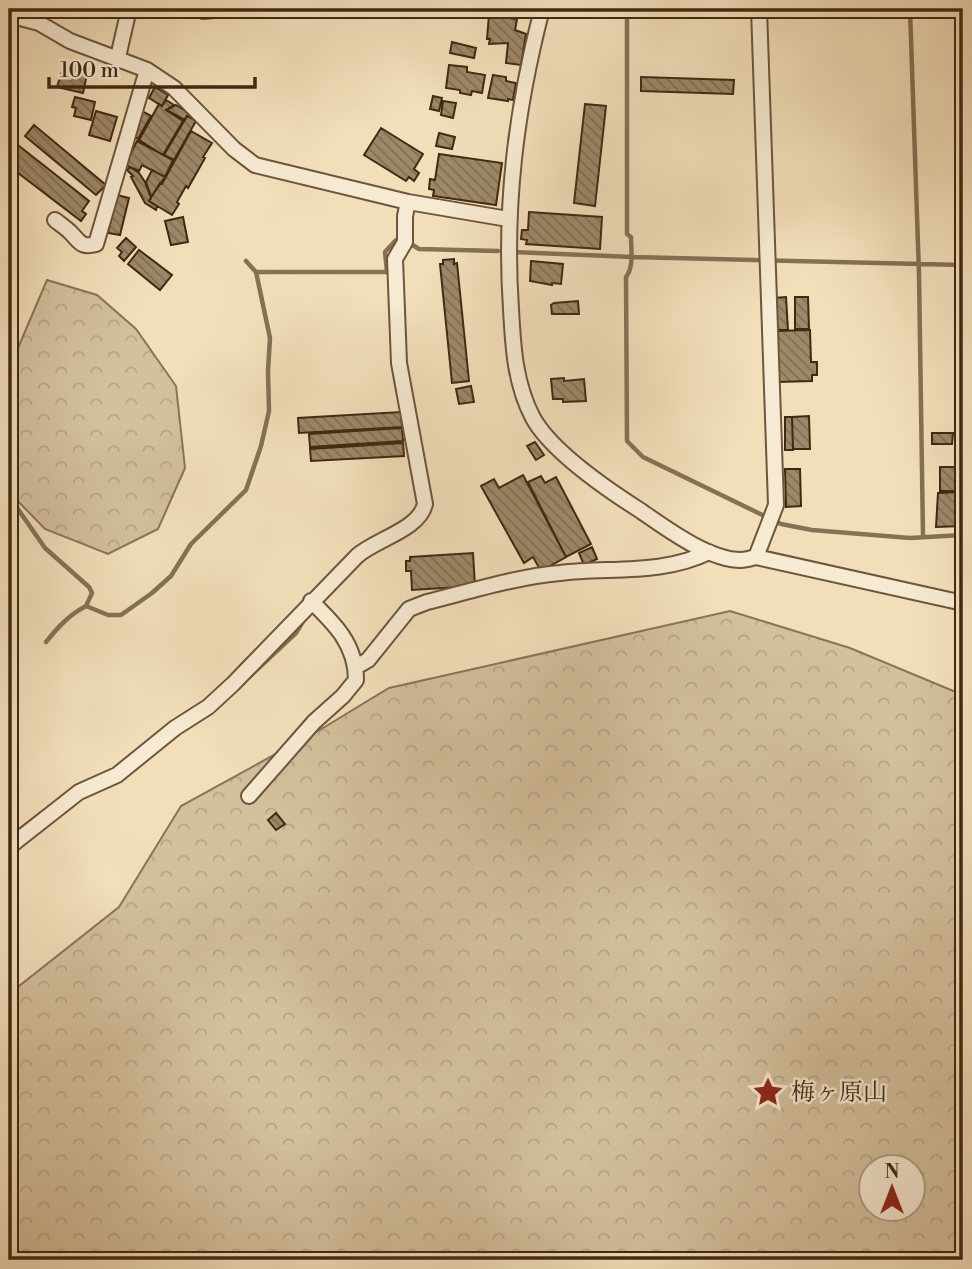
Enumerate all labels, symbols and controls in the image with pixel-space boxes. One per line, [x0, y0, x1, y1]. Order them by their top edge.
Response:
scale bar [49, 46, 256, 90]
text: 100 m [60, 58, 119, 84]
place icon: 梅ヶ原山 [751, 1075, 785, 1109]
place label: 梅ヶ原山 [791, 1078, 887, 1108]
north arrow [856, 1154, 926, 1224]
text: N [884, 1160, 900, 1184]

